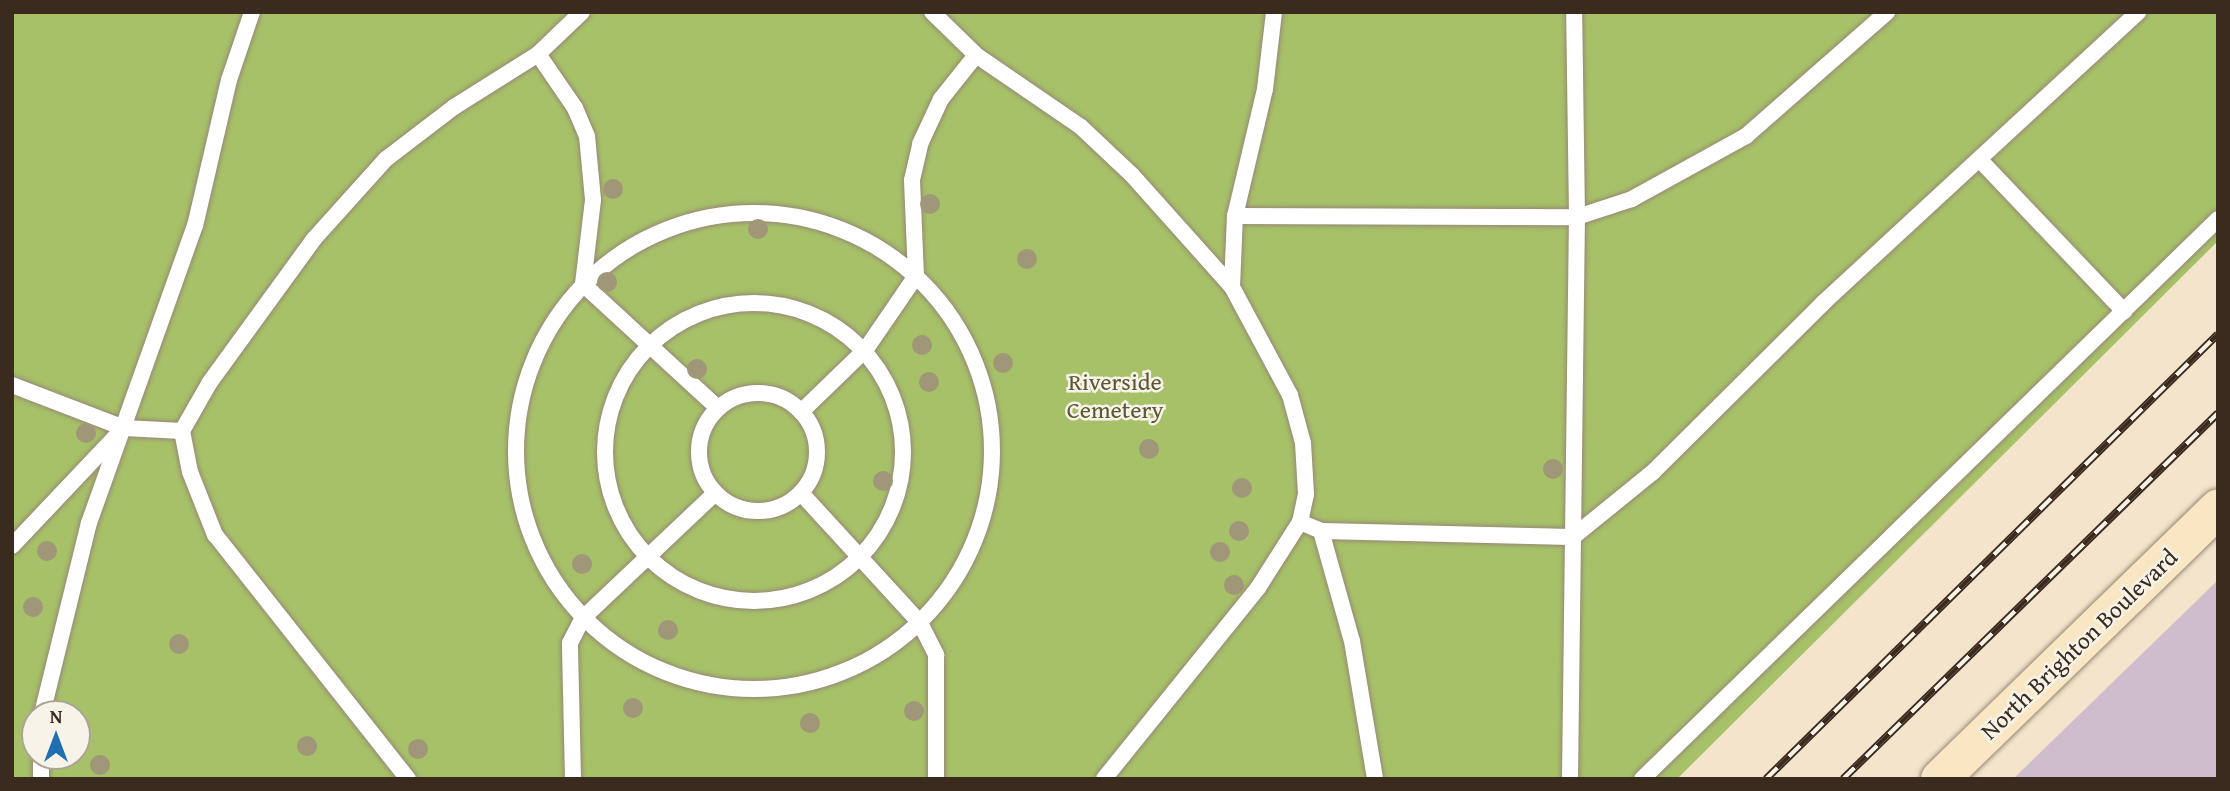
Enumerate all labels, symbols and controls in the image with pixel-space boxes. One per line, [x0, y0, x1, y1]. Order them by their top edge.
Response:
park label: Riverside Cemetery [1067, 368, 1163, 424]
street label: North Brighton Boulevard [1975, 543, 2183, 745]
north arrow [21, 700, 91, 770]
text: N [50, 702, 62, 730]

